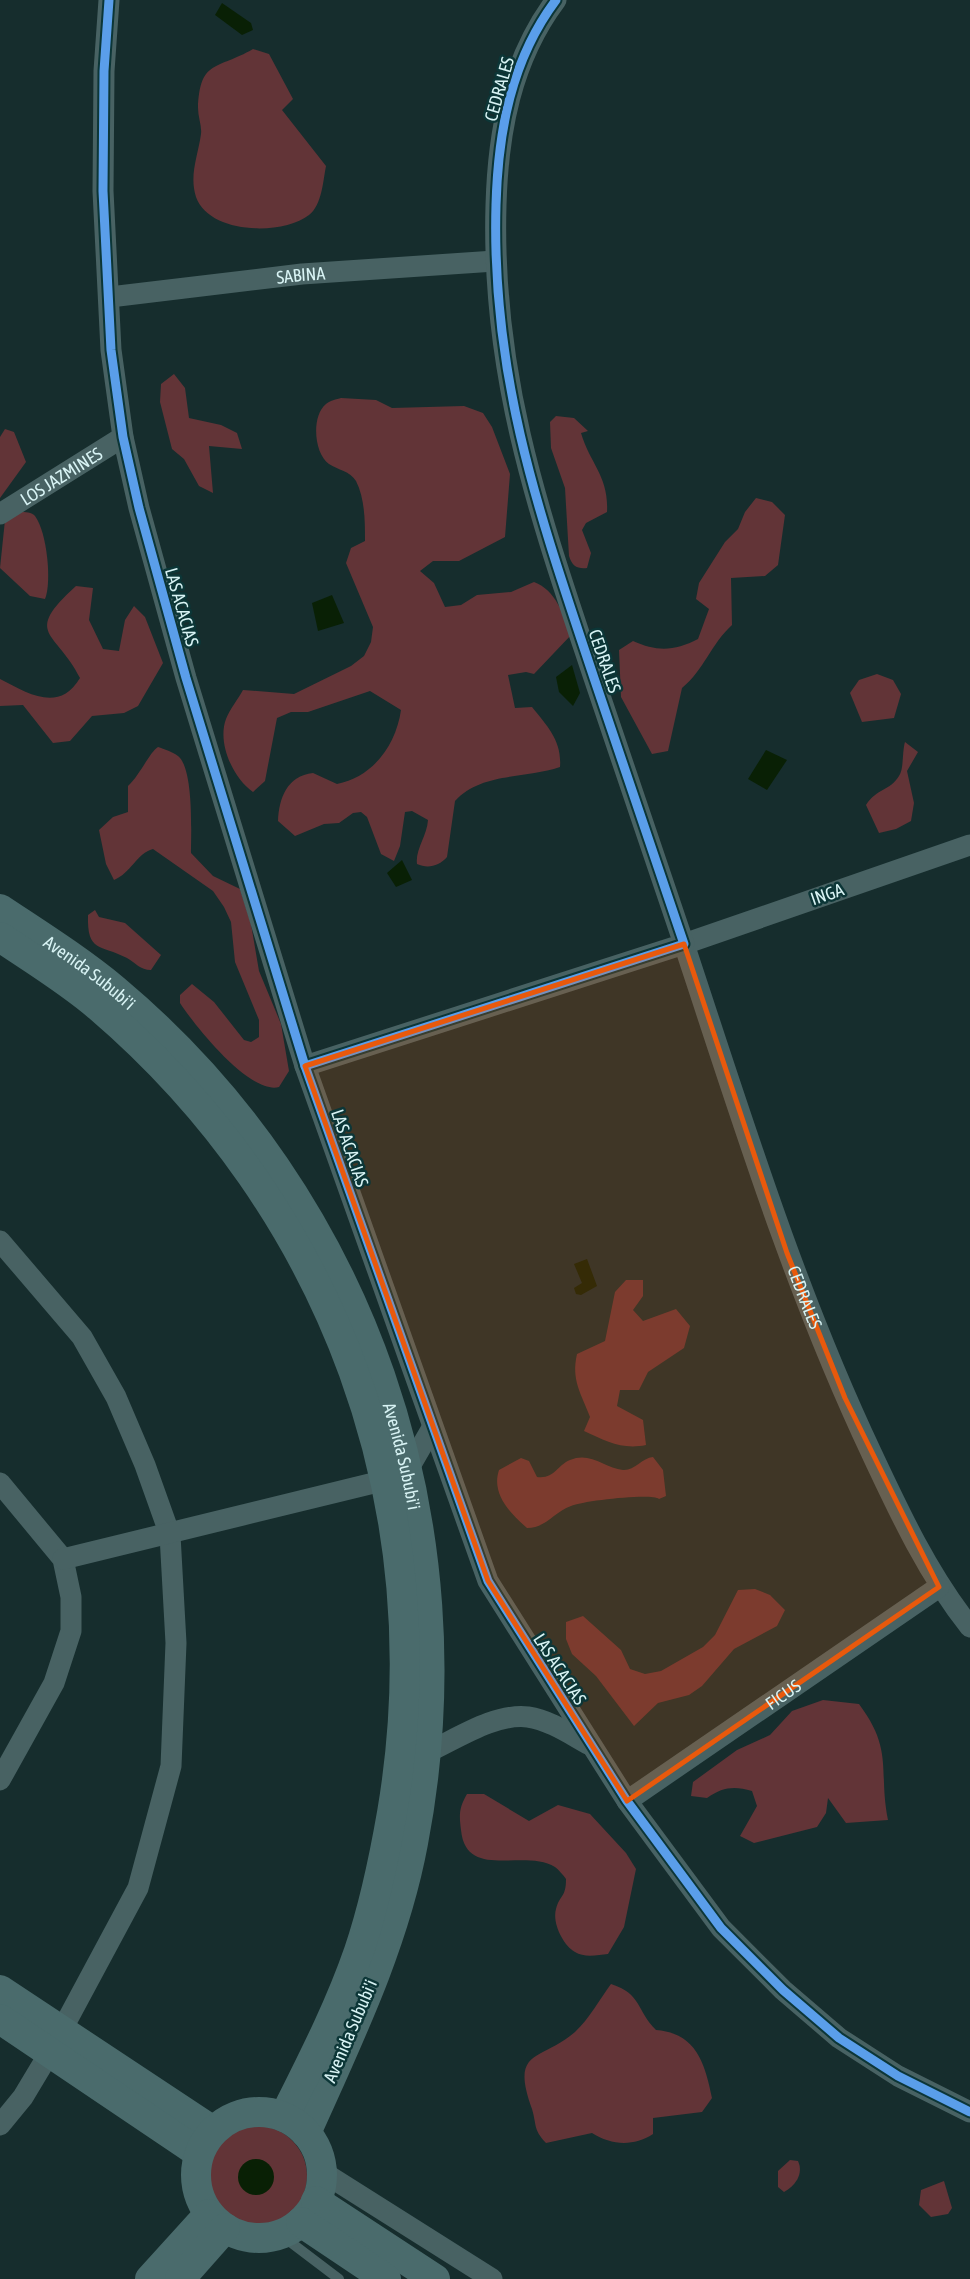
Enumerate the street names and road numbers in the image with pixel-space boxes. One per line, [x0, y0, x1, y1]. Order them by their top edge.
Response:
street label: CEDRALES [480, 54, 518, 124]
street label: SABINA [275, 262, 326, 288]
street label: LOS JAZMINES [16, 442, 106, 509]
street label: LAS ACACIAS [161, 565, 203, 649]
street label: CEDRALES [584, 626, 626, 696]
street label: INGA [808, 879, 846, 909]
street label: Avenida Sububi'i [40, 931, 140, 1014]
street label: LAS ACACIAS [327, 1106, 373, 1190]
street label: CEDRALES [784, 1263, 827, 1332]
street label: Avenida Sububi'i [379, 1400, 425, 1511]
street label: LAS ACACIAS [529, 1629, 591, 1709]
street label: FICUS [761, 1674, 805, 1714]
street label: Avenida Sububi'i [319, 1976, 381, 2086]

